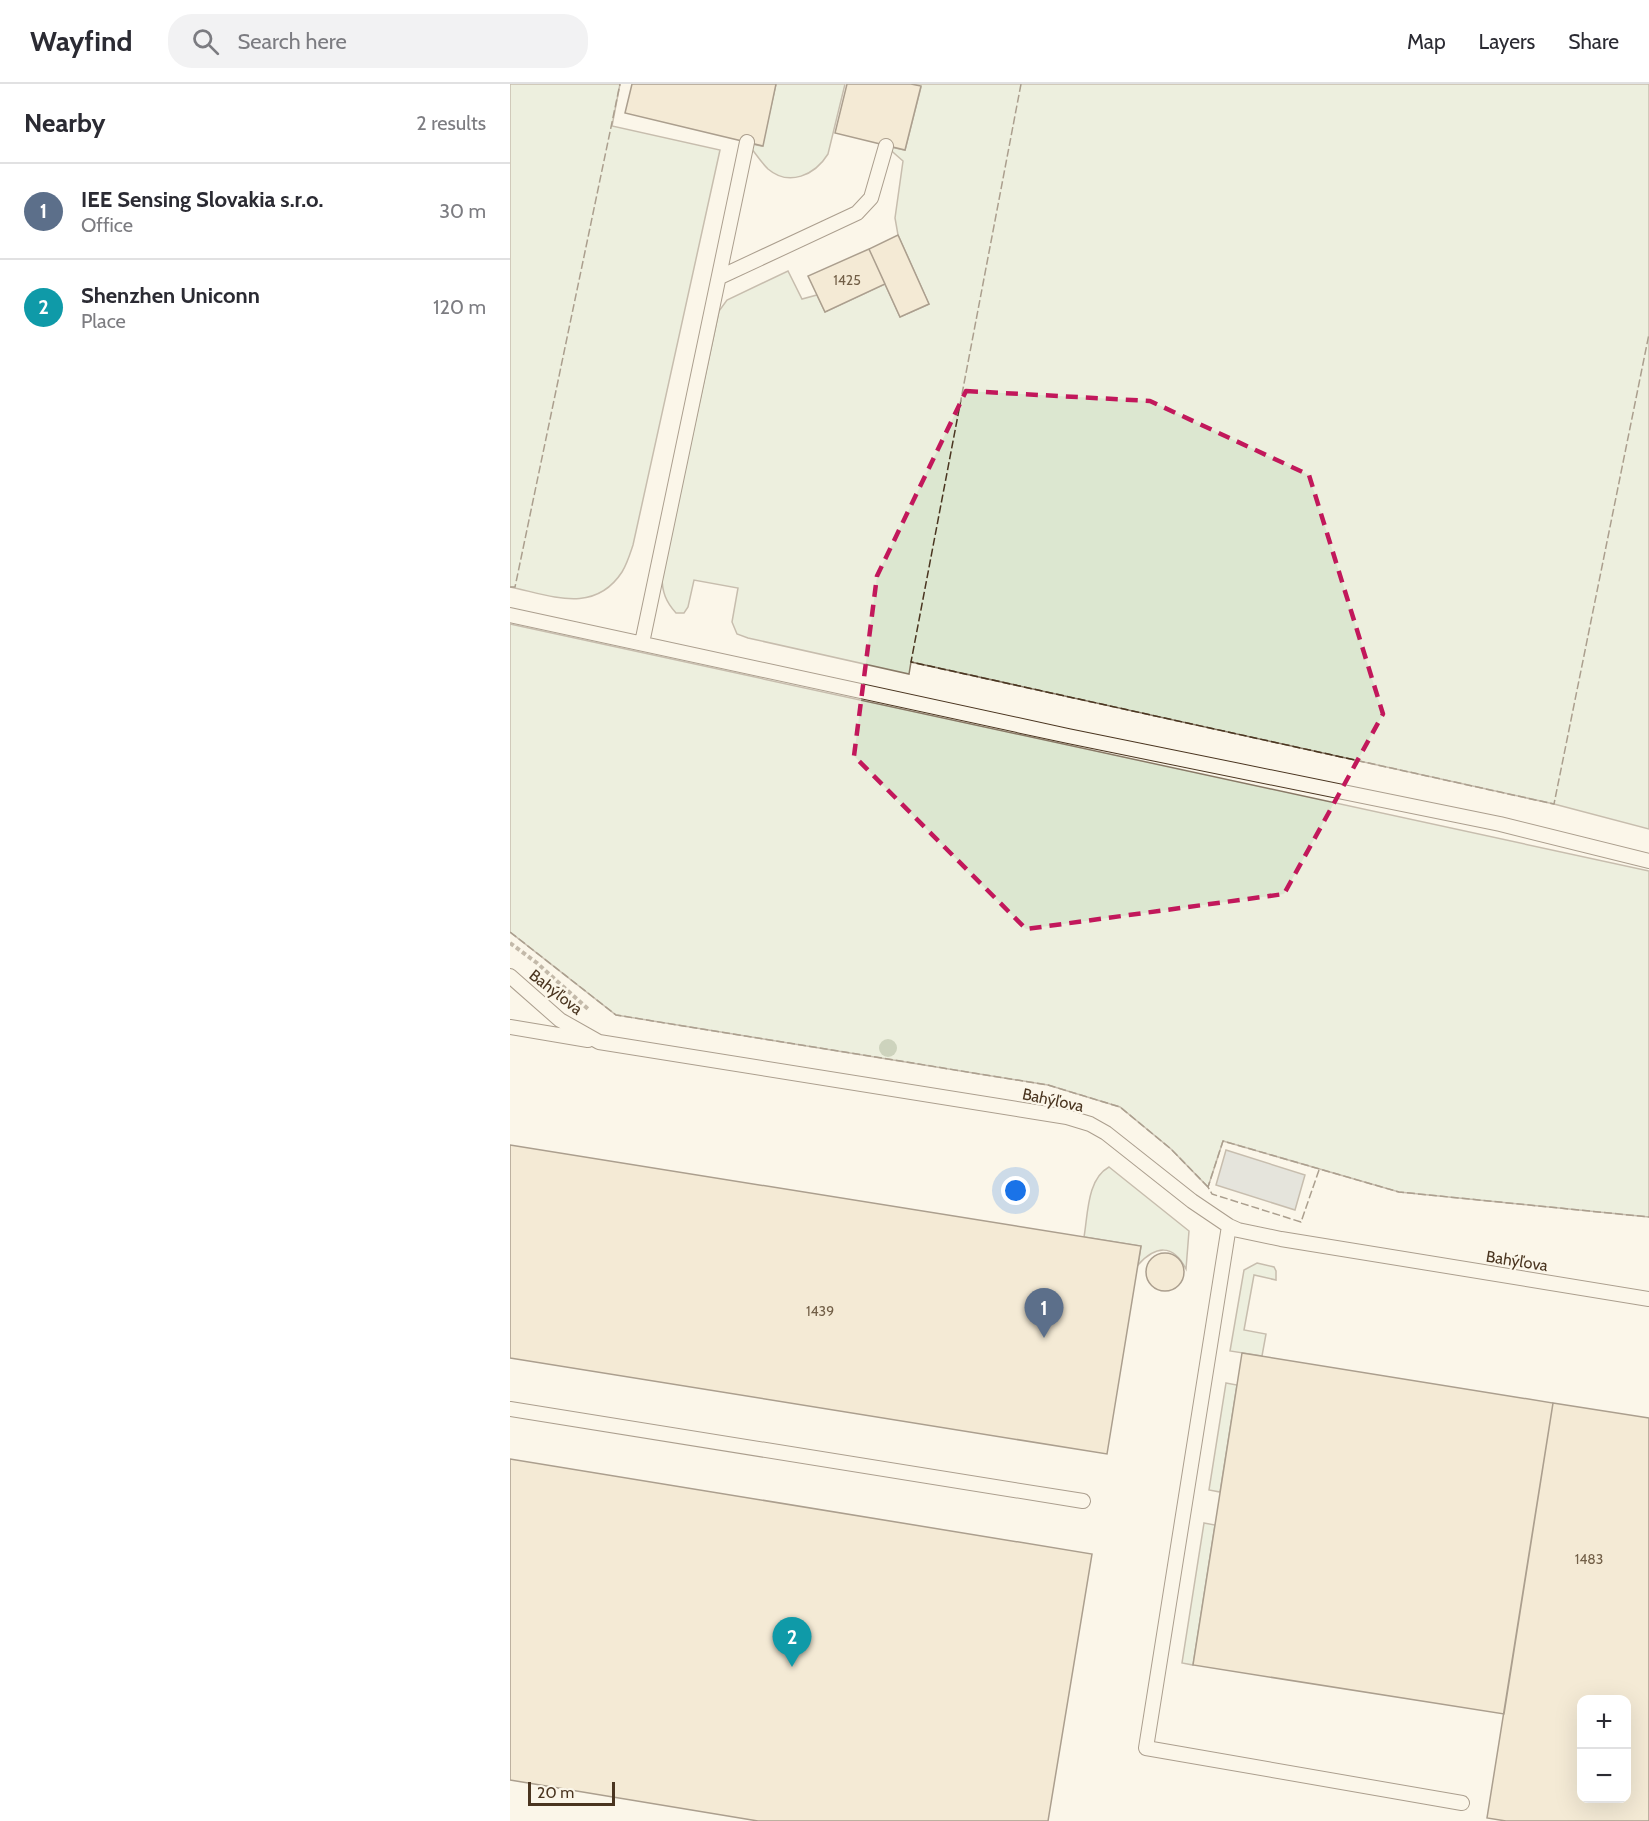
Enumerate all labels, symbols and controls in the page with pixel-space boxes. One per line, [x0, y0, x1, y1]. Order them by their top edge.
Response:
search box [168, 14, 588, 68]
text: Wayfind [30, 24, 132, 58]
icon: search [189, 25, 222, 58]
text: Search here [237, 28, 347, 55]
text: Map [1407, 29, 1446, 54]
text: Layers [1479, 29, 1535, 54]
text: Share [1568, 29, 1619, 54]
text: Nearby [24, 107, 105, 139]
text: 2 results [416, 111, 486, 135]
text: IEE Sensing Slovakia s.r.o. [81, 186, 323, 213]
text: 1 [40, 199, 47, 223]
text: 30 m [439, 199, 486, 223]
text: Office [81, 213, 133, 237]
house number: 1425 [833, 271, 861, 289]
text: Shenzhen Uniconn [81, 282, 260, 309]
text: 2 [38, 295, 49, 319]
text: 120 m [433, 295, 486, 319]
text: Place [81, 309, 126, 333]
street label: Bahýľova [526, 965, 587, 1019]
street label: Bahýľova [1021, 1084, 1086, 1116]
your location [1001, 1176, 1030, 1205]
street label: Bahýľova [1485, 1247, 1550, 1275]
pin: 1 [1024, 1288, 1064, 1338]
house number: 1439 [806, 1302, 834, 1320]
house number: 1483 [1575, 1550, 1603, 1568]
pin: 2 [772, 1618, 812, 1667]
map controls [1577, 1695, 1631, 1803]
button: + [1577, 1695, 1631, 1749]
button: − [1577, 1749, 1631, 1803]
scale bar [528, 1779, 615, 1806]
text: 20 m [537, 1783, 574, 1802]

